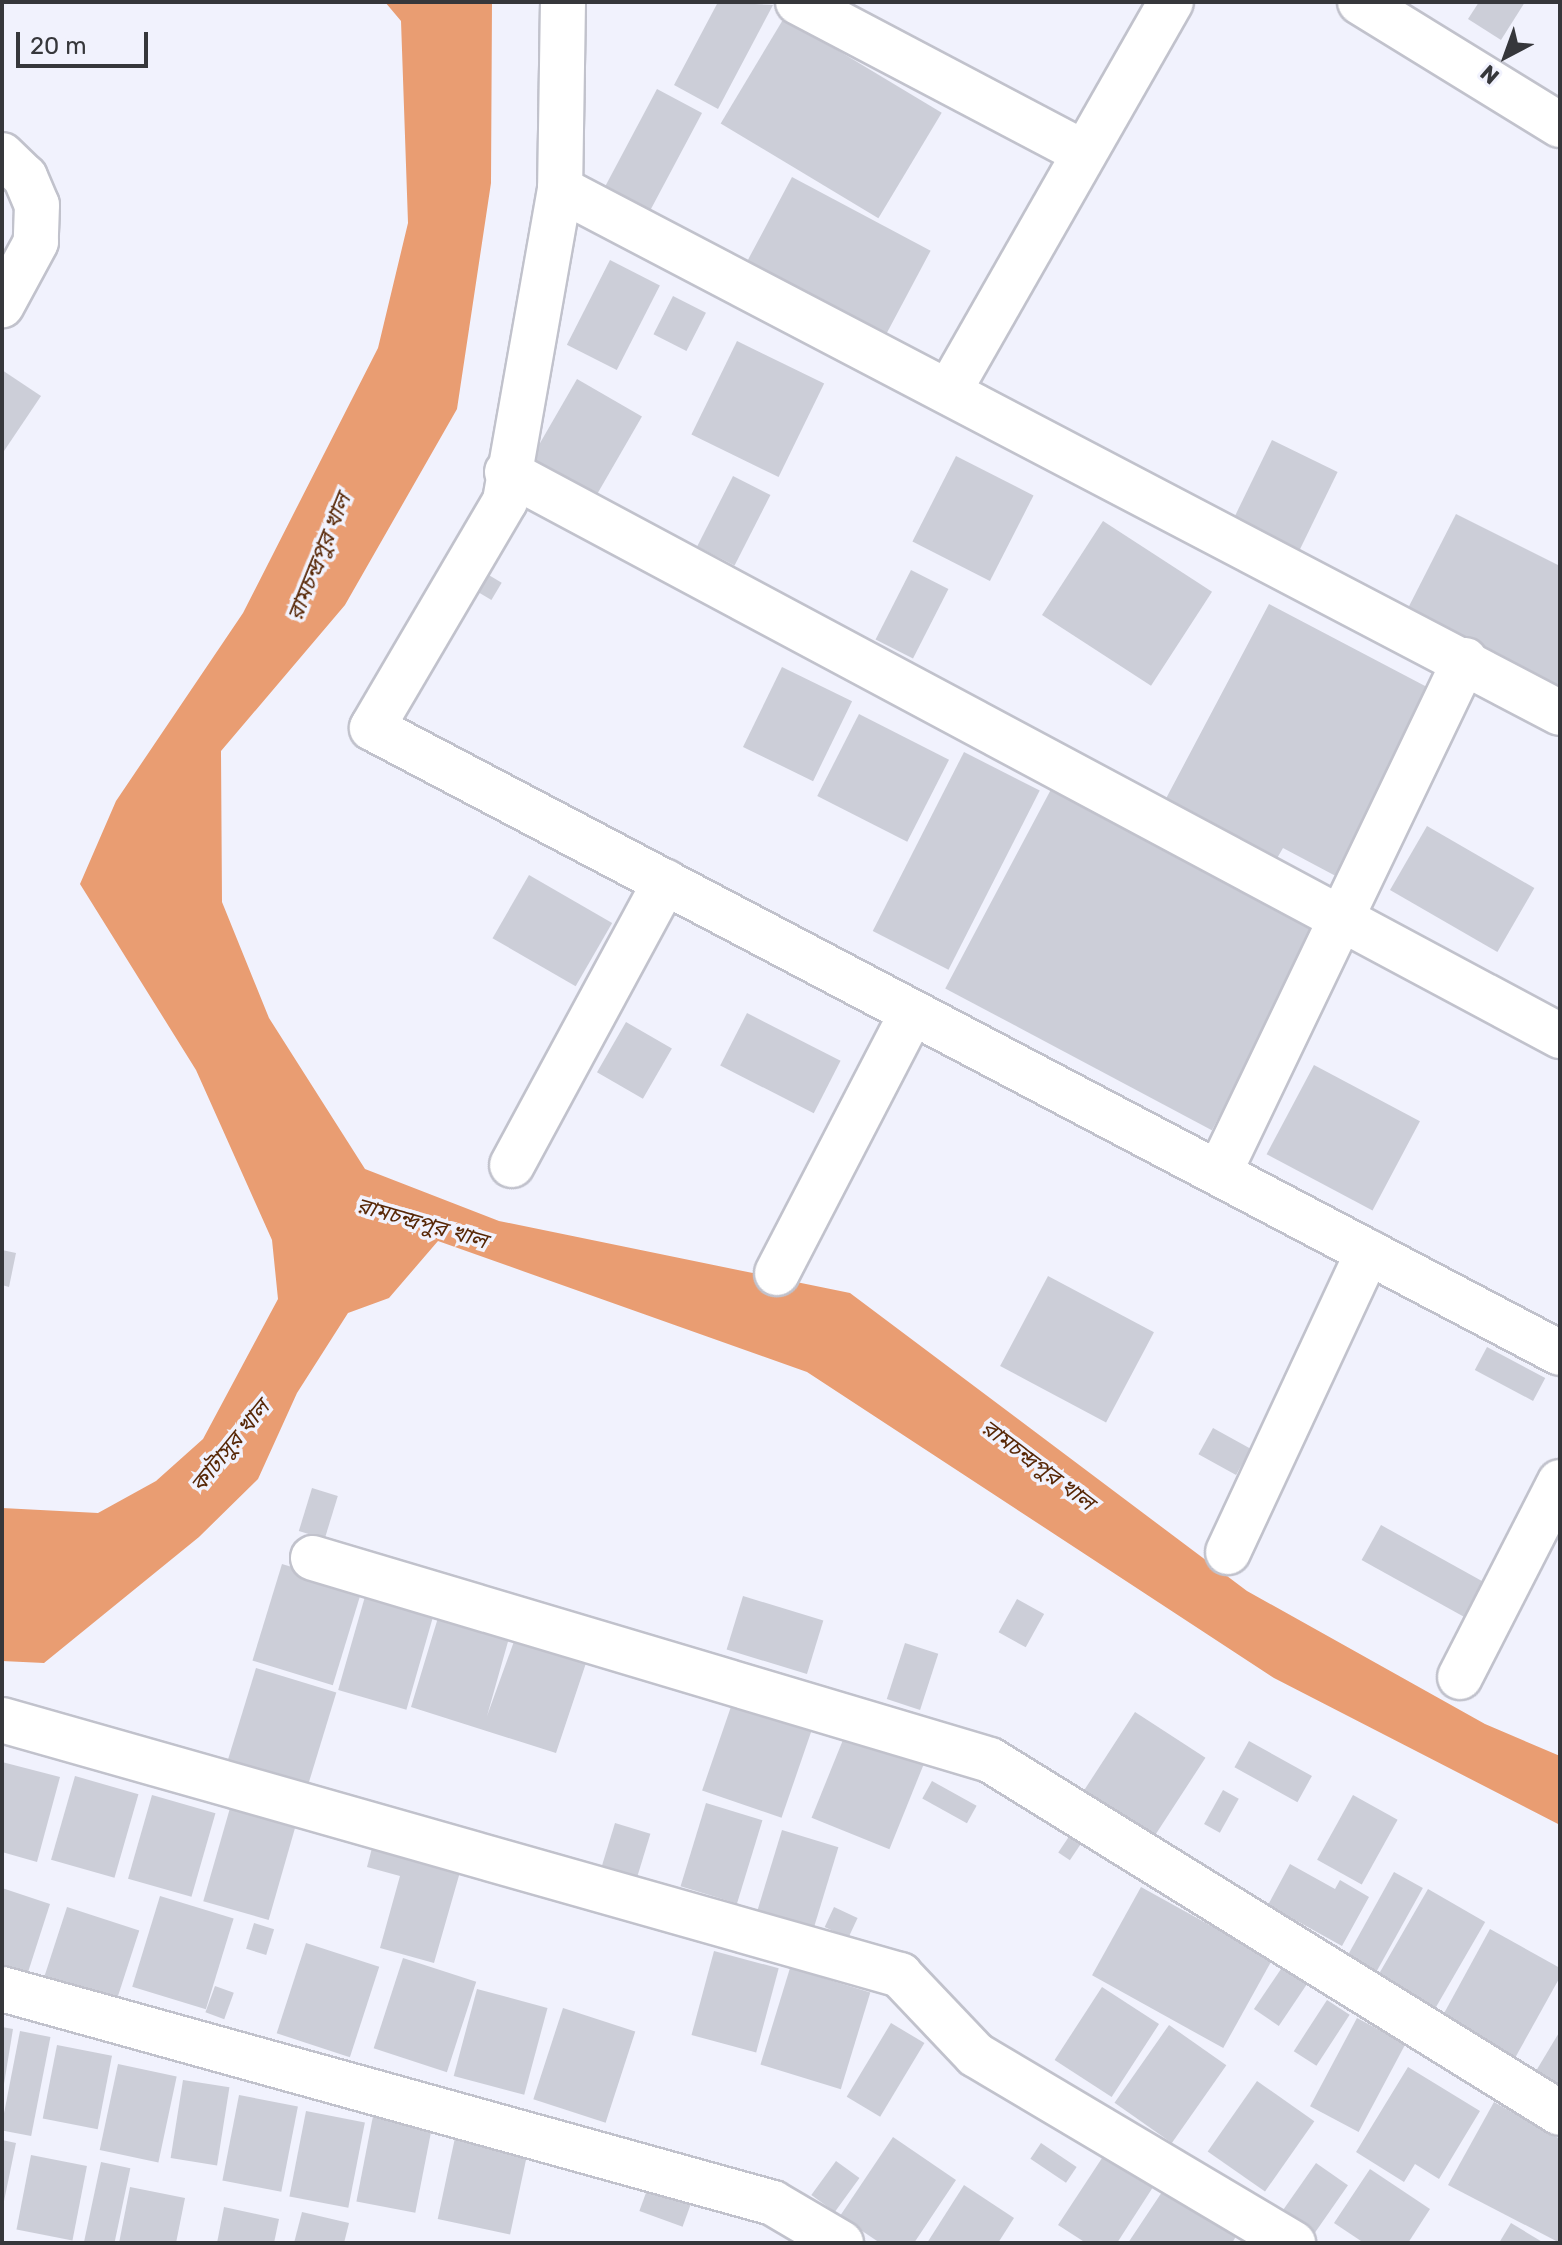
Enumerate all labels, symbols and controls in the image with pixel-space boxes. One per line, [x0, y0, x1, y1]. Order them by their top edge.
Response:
scale bar [20, 16, 152, 66]
north arrow [1466, 16, 1546, 96]
text: 20 m [30, 32, 87, 60]
text: N [1475, 59, 1505, 90]
water label: রামচন্দ্রপুর খাল [282, 490, 356, 624]
water label: রামচন্দ্রপুর খাল [354, 1192, 490, 1254]
water label: কাটাসুর খাল [185, 1395, 275, 1497]
water label: রামচন্দ্রপুর খাল [976, 1414, 1100, 1516]

